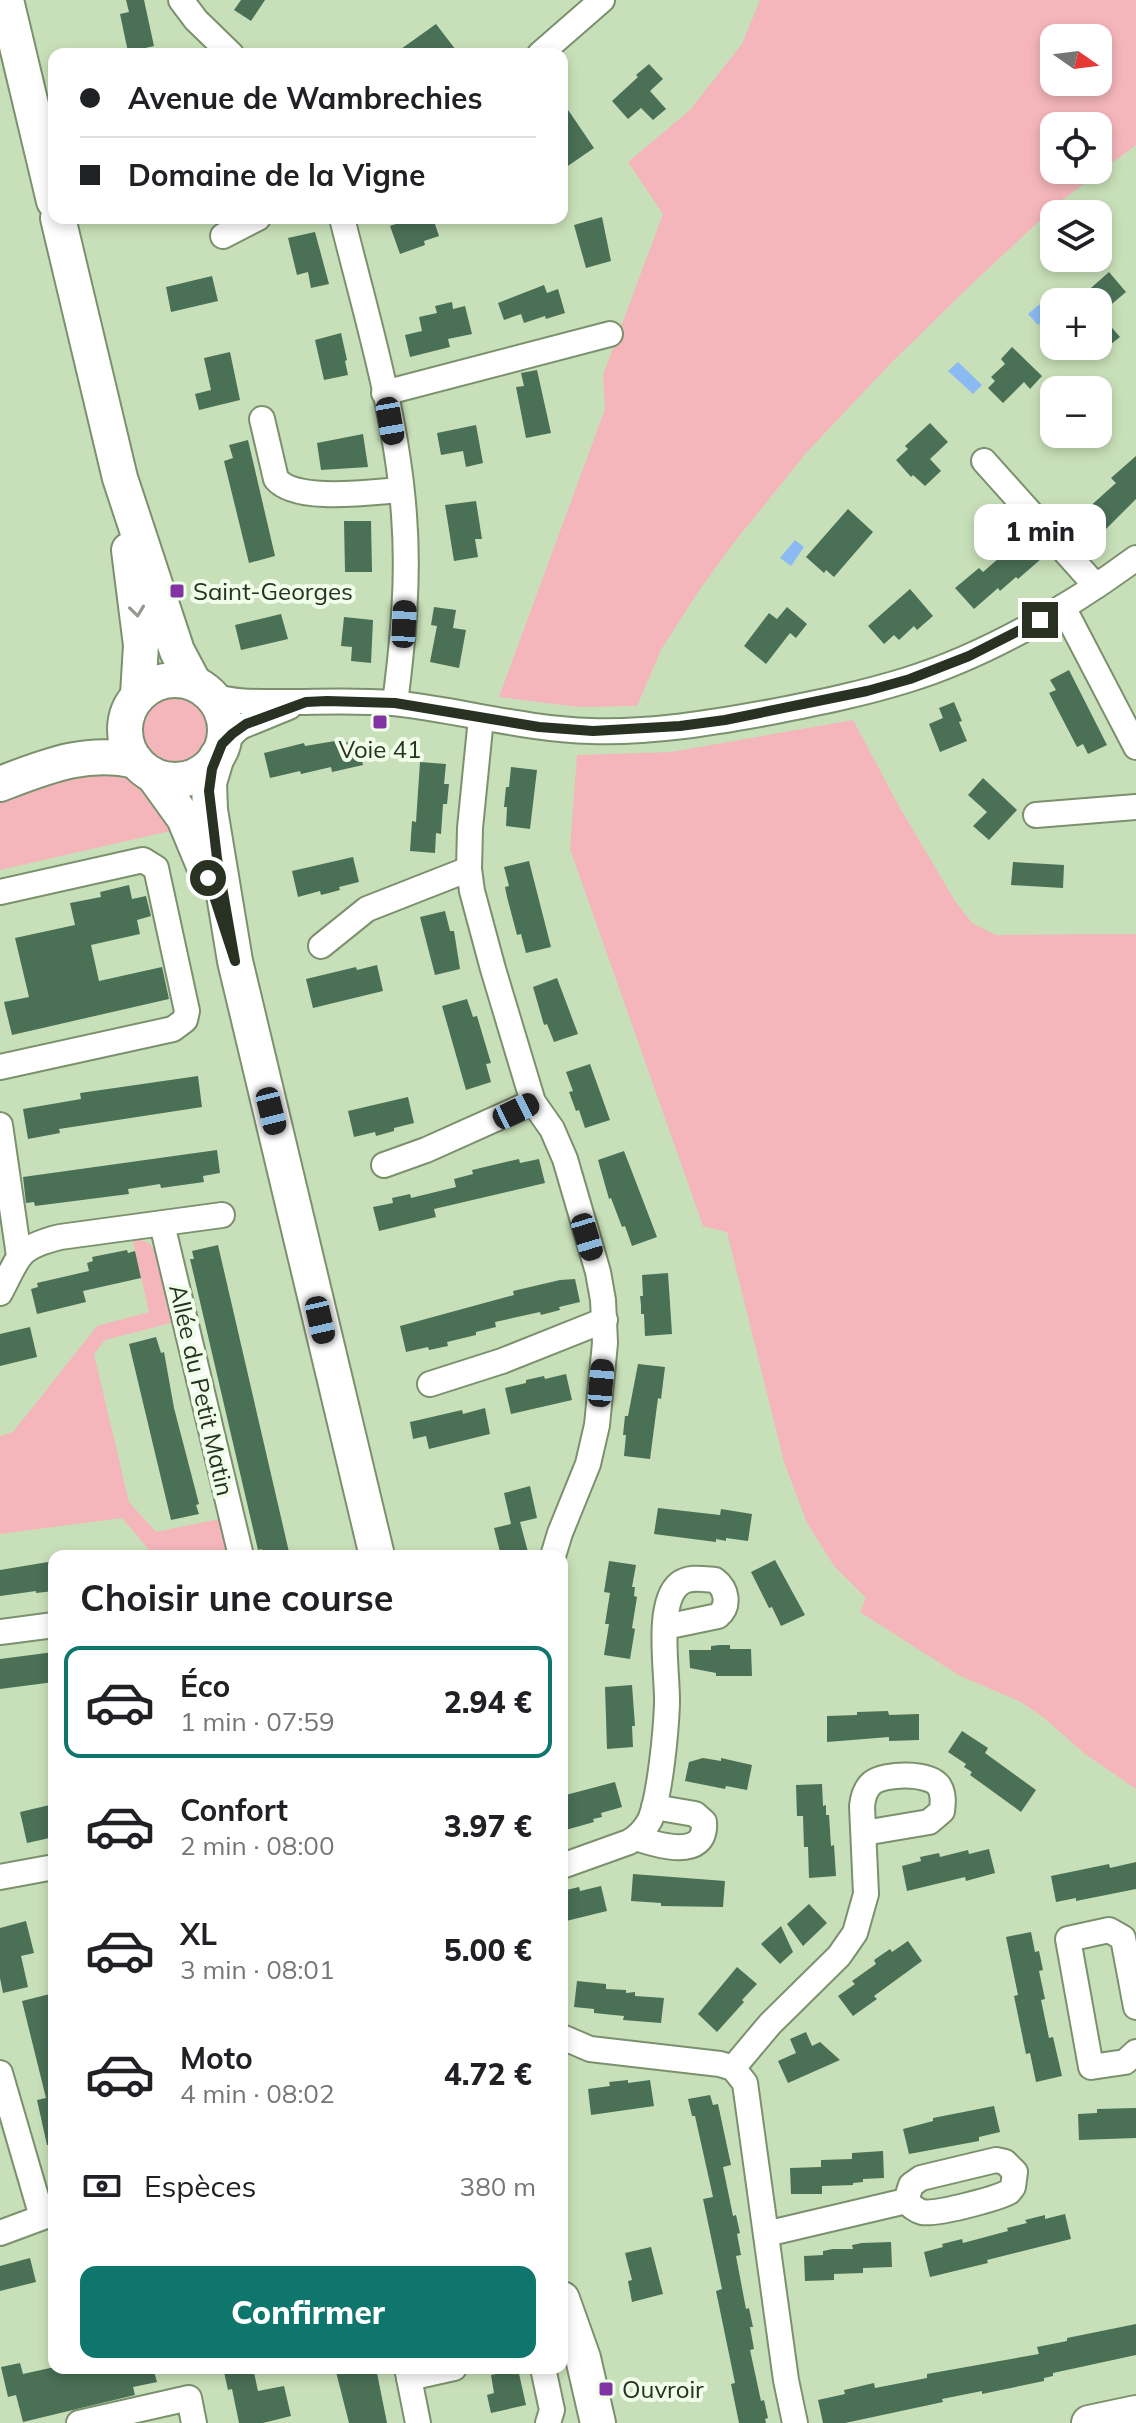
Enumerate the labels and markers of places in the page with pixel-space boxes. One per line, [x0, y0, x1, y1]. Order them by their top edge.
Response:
place label: Saint-Georges [193, 576, 353, 606]
marker: Saint-Georges [168, 582, 186, 600]
marker: Voie 41 [371, 713, 389, 731]
place label: Voie 41 [339, 734, 421, 764]
place label: Ouvroir [622, 2374, 704, 2404]
marker: Ouvroir [597, 2380, 615, 2398]

